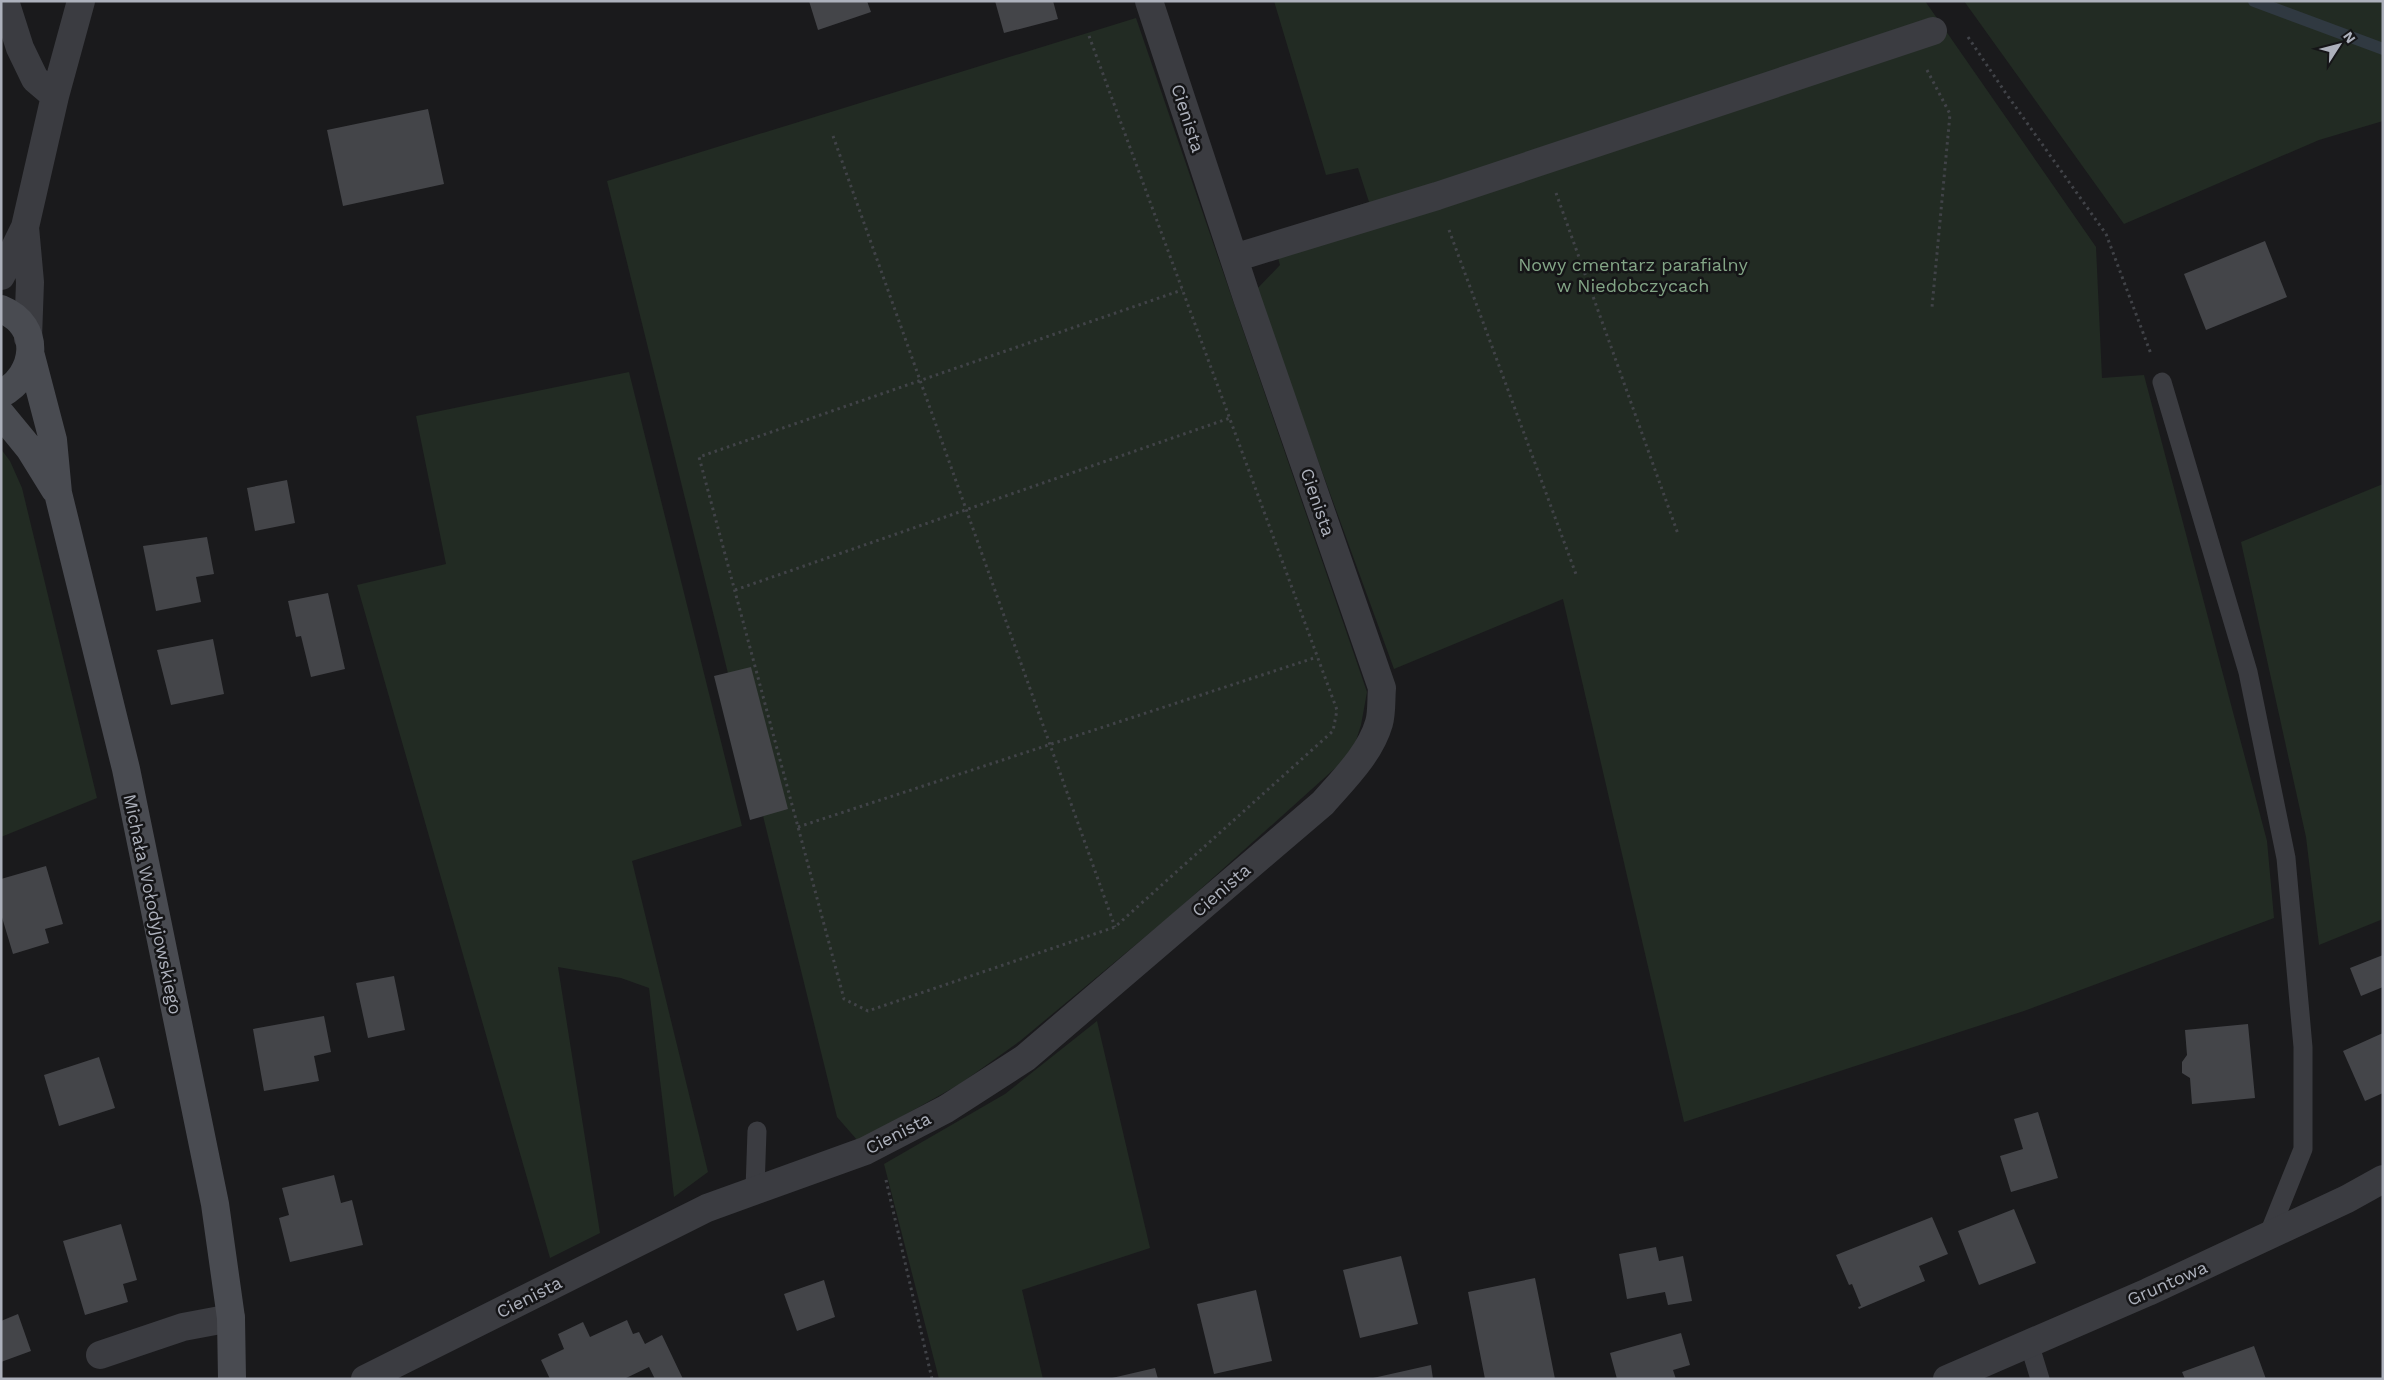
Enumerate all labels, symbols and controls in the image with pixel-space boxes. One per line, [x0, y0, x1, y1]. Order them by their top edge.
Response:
north arrow [2314, 20, 2364, 70]
text: N [2340, 28, 2359, 46]
street label: Cienista [1167, 81, 1209, 155]
park label: Nowy cmentarz parafialny w Niedobczycach [1518, 254, 1748, 296]
street label: Cienista [1297, 465, 1339, 539]
street label: Michała Wołodyjowskiego [119, 792, 187, 1016]
street label: Cienista [1187, 859, 1255, 921]
street label: Cienista [862, 1108, 934, 1158]
street label: Gruntowa [2124, 1256, 2210, 1310]
street label: Cienista [493, 1272, 565, 1322]

